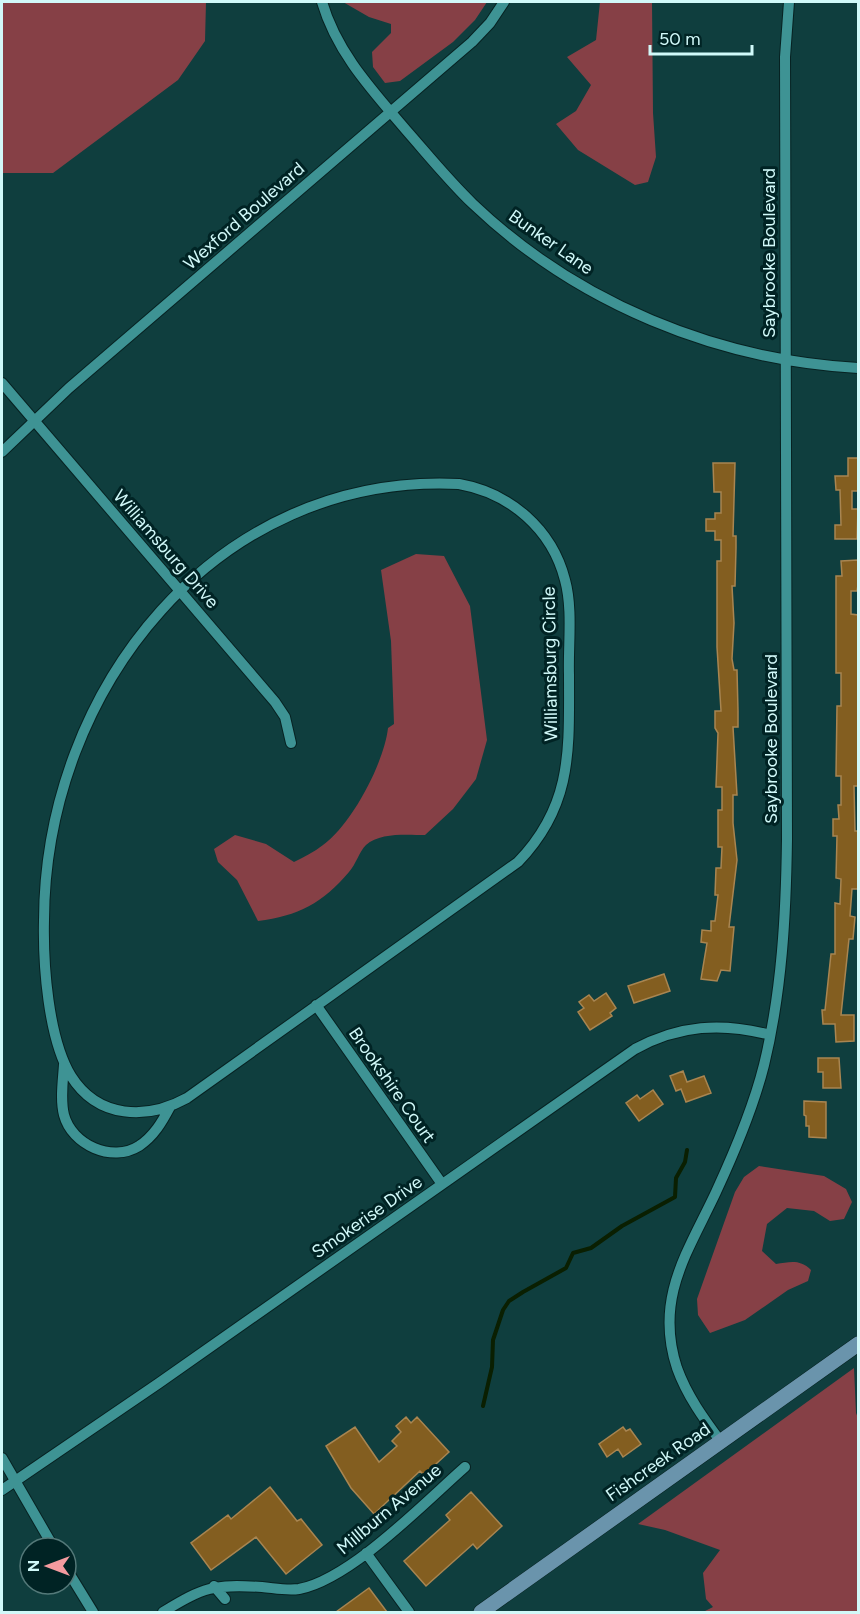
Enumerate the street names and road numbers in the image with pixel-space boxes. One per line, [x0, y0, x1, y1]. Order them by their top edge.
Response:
street label: Wexford Boulevard [179, 158, 309, 274]
street label: Saybrooke Boulevard [758, 168, 780, 338]
street label: Bunker Lane [504, 205, 598, 279]
street label: Williamsburg Drive [109, 485, 224, 613]
street label: Williamsburg Circle [538, 586, 562, 742]
street label: Saybrooke Boulevard [760, 654, 782, 824]
street label: Brookshire Court [344, 1023, 440, 1147]
street label: Smokerise Drive [308, 1171, 427, 1263]
street label: Fishcreek Road [602, 1418, 714, 1506]
street label: Millburn Avenue [332, 1459, 446, 1559]

